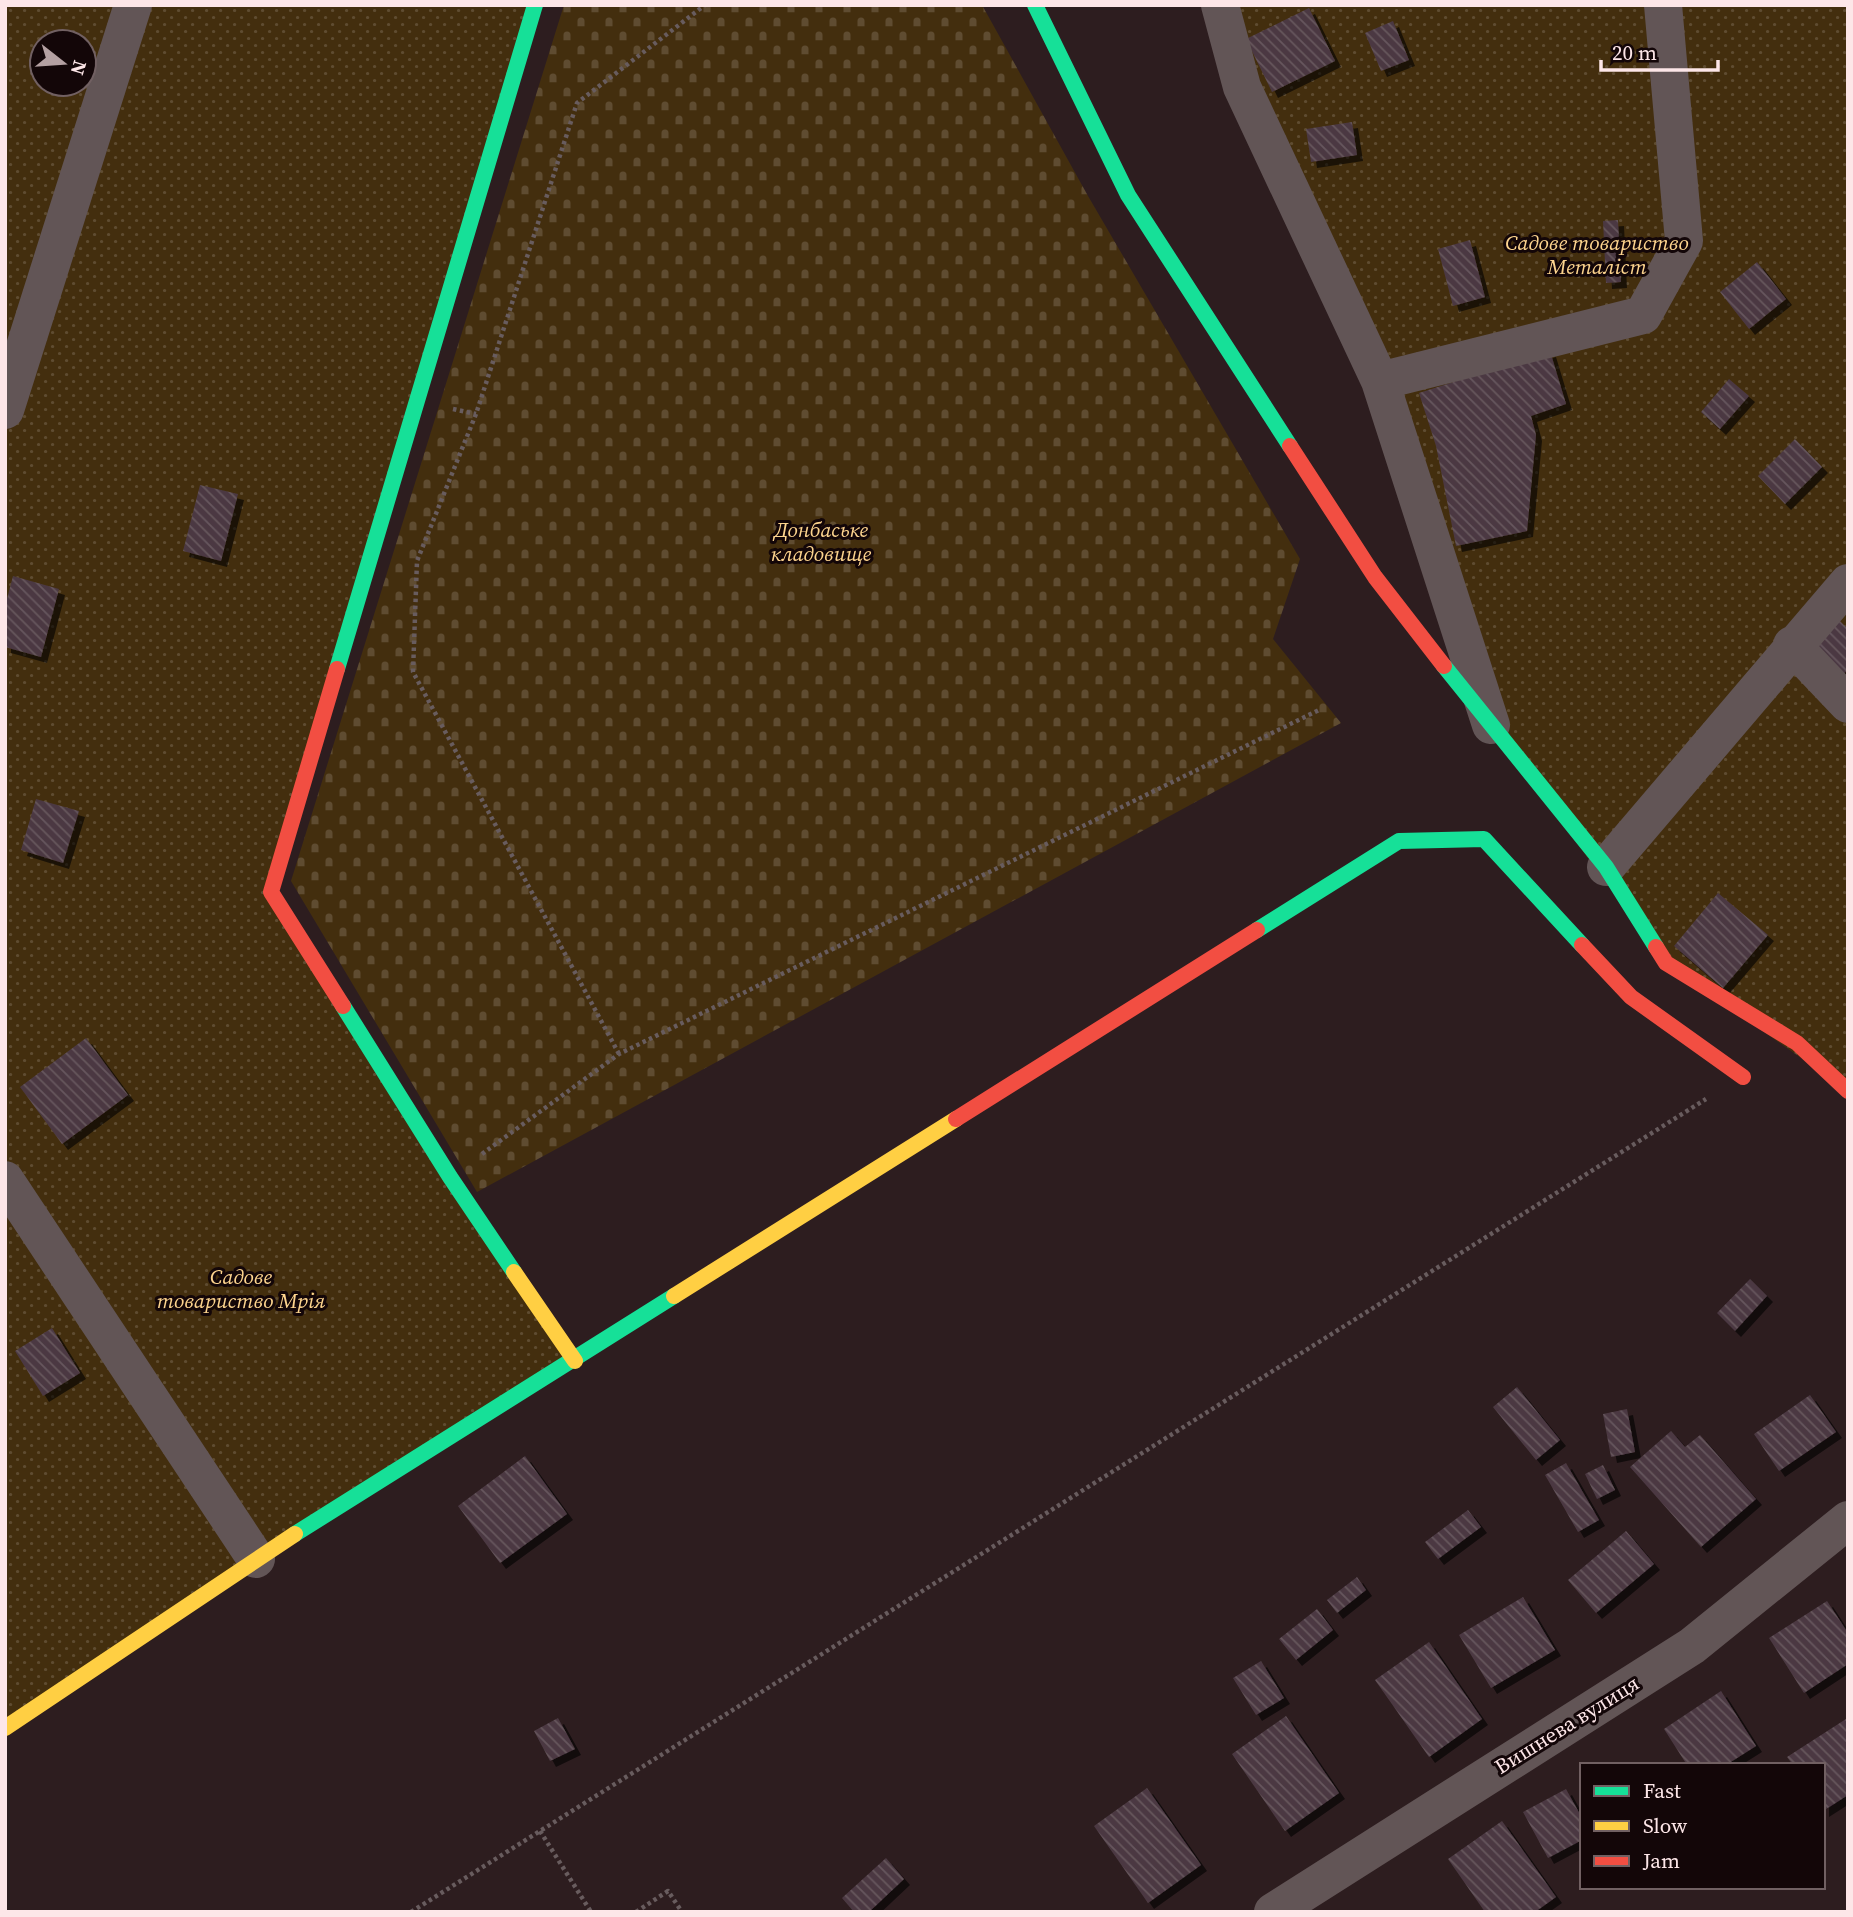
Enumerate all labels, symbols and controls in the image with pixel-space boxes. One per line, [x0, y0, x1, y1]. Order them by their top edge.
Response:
north arrow [28, 28, 98, 98]
scale bar [1601, 28, 1718, 72]
text: 20 m [1612, 38, 1657, 67]
text: N [65, 58, 94, 79]
park label: Садове товариство Металіст [1505, 228, 1689, 281]
park label: Донбаське кладовище [771, 515, 872, 568]
park label: Садове товариство Мрія [157, 1262, 325, 1315]
street label: Вишнева вулиця [1489, 1668, 1645, 1781]
legend [1580, 1763, 1825, 1889]
text: Fast [1643, 1776, 1681, 1805]
text: Slow [1643, 1811, 1687, 1840]
text: Jam [1642, 1846, 1680, 1875]

